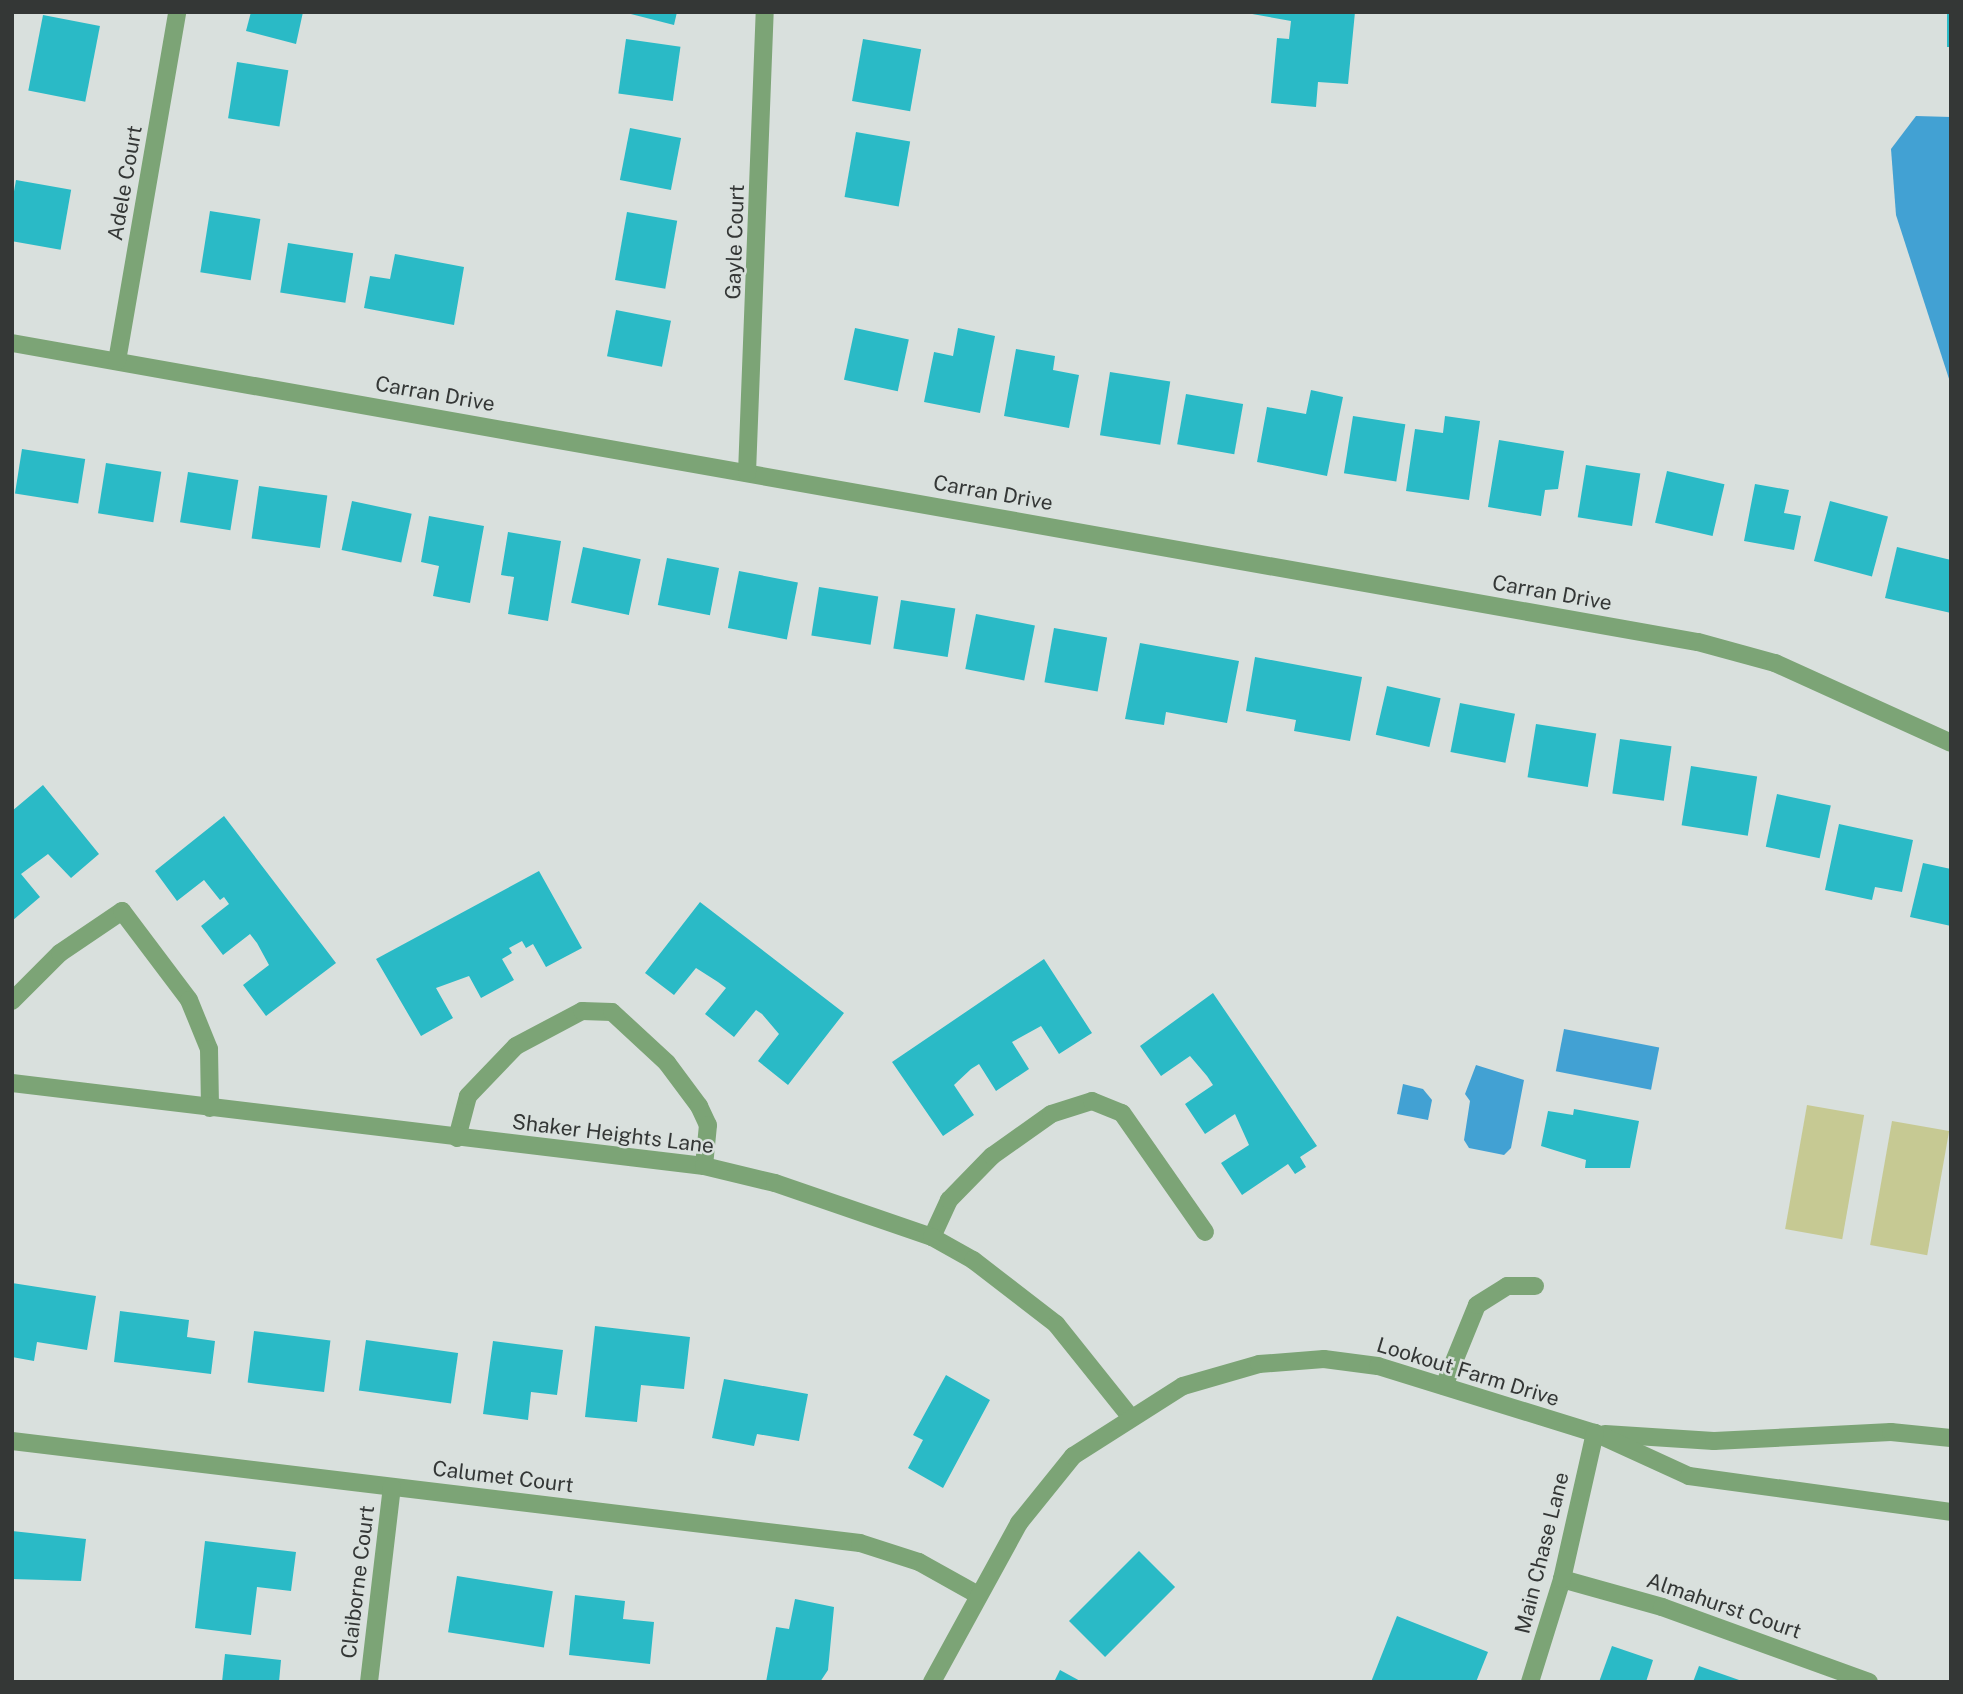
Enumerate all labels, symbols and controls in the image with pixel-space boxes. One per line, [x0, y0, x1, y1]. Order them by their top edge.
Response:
street label: Adele Court [102, 123, 148, 243]
street label: Gayle Court [720, 184, 750, 300]
street label: Carran Drive [373, 371, 497, 417]
street label: Carran Drive [931, 470, 1055, 516]
street label: Carran Drive [1490, 570, 1614, 616]
street label: Shaker Heights Lane [511, 1109, 715, 1159]
street label: Lookout Farm Drive [1374, 1332, 1562, 1412]
street label: Calumet Court [431, 1456, 575, 1498]
street label: Main Chase Lane [1510, 1470, 1574, 1636]
street label: Claiborne Court [336, 1504, 380, 1660]
street label: Almahurst Court [1643, 1568, 1805, 1644]

